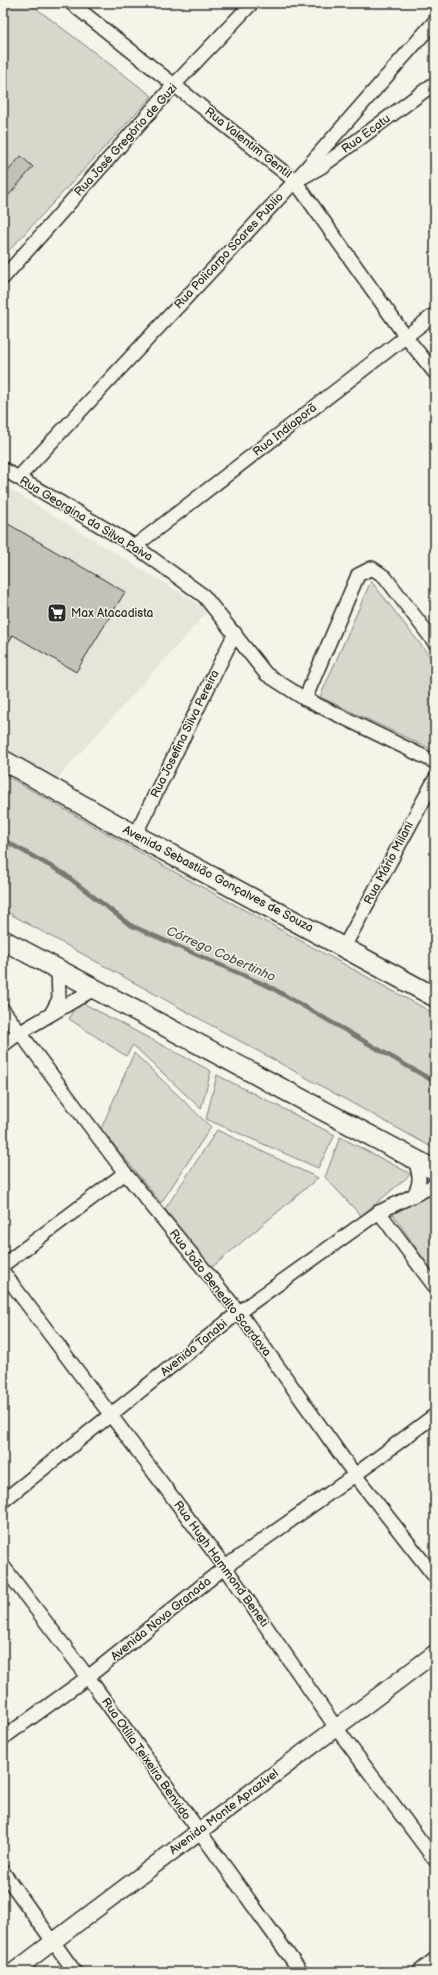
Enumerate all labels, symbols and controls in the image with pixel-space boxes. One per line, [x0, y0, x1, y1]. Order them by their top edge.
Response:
street label: Rua José Gregório de Guzi [71, 80, 181, 199]
street label: Rua Valentim Gentil [201, 104, 295, 182]
street label: Rua Ecatu [339, 111, 393, 157]
street label: Rua Policarpo Soares Publio [171, 190, 287, 312]
street label: Rua Indiaporã [250, 400, 320, 460]
street label: Rua Georgina da Silva Paiva [17, 473, 155, 565]
supermarket icon: Max Atacadista [46, 602, 68, 624]
place label: Max Atacadista [71, 606, 154, 621]
street label: Rua Josefina Silva Pereira [147, 667, 223, 800]
street label: Rua Mário Milani [361, 819, 417, 907]
street label: Avenida Sebastião Gonçalves de Souza [120, 822, 316, 936]
water label: Córrego Cobertinho [164, 923, 278, 985]
street label: Rua João Benedito Scardova [166, 1227, 274, 1360]
street label: Avenida Tanabi [158, 1316, 231, 1380]
street label: Rua Hugh Hammond Beneti [170, 1498, 272, 1630]
street label: Avenida Nova Granada [108, 1574, 214, 1664]
street label: Rua Otília Teixeira Benvido [98, 1695, 194, 1823]
street label: Avenida Monte Aprazível [166, 1766, 282, 1858]

